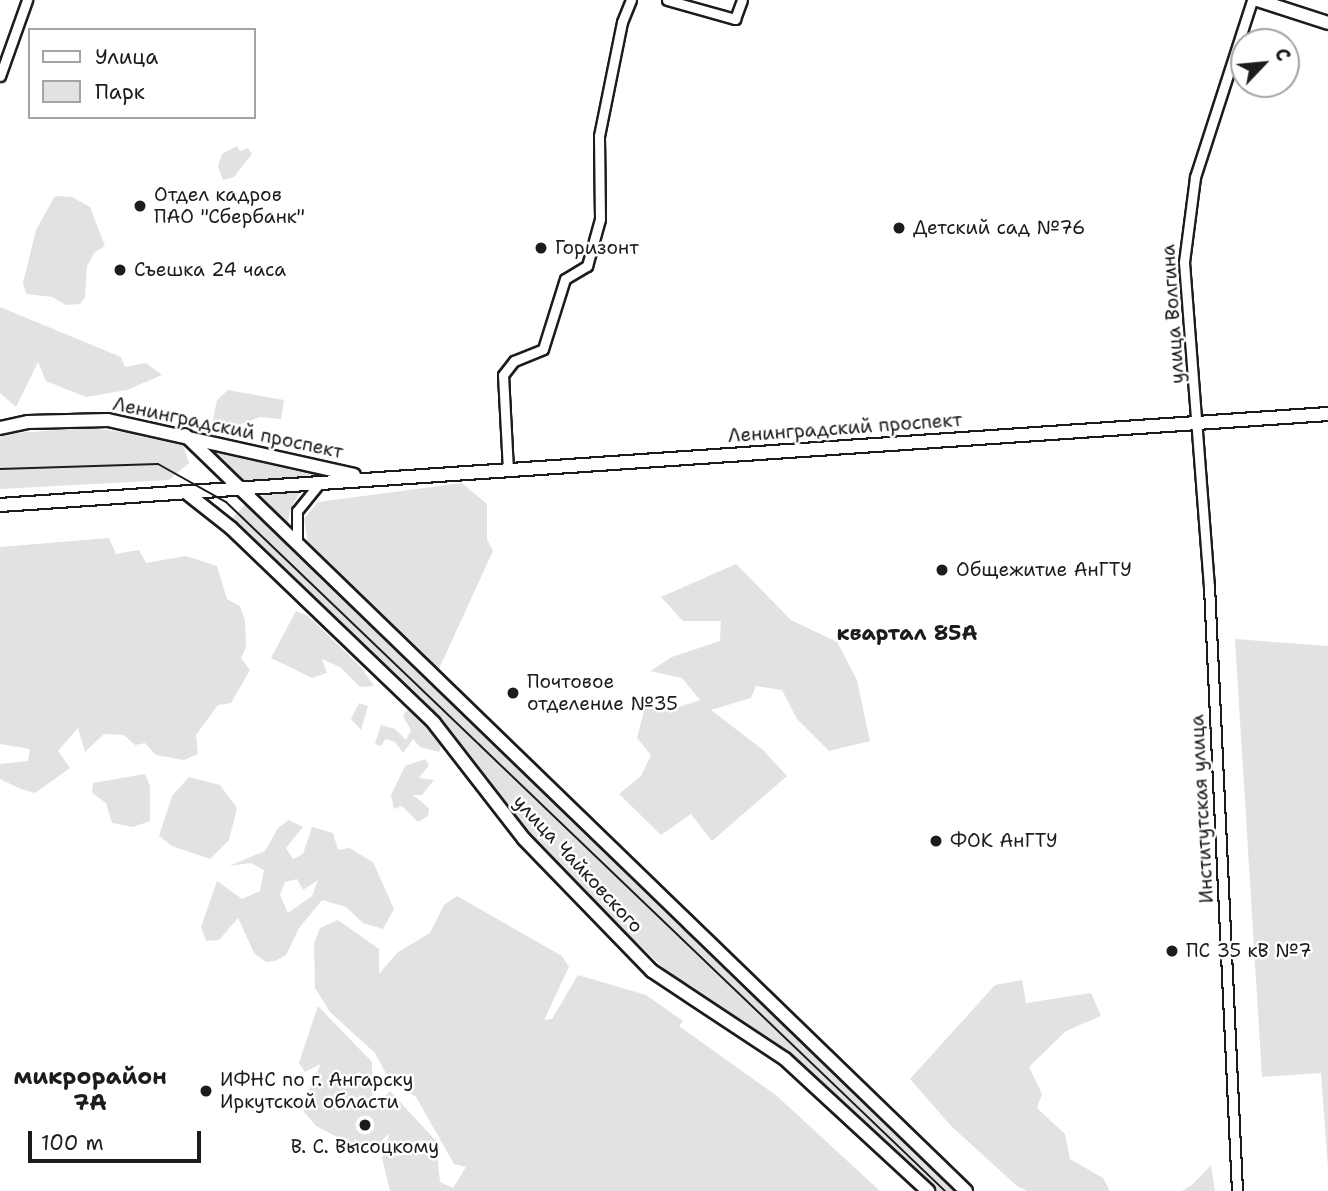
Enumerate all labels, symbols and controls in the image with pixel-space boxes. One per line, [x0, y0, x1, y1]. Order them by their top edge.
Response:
legend [28, 28, 256, 119]
north arrow [1230, 28, 1300, 98]
text: Улица [95, 43, 158, 71]
text: С [1269, 44, 1296, 65]
text: Парк [95, 78, 145, 106]
place label: Отдел кадров ПАО "Сбербанк" [154, 184, 305, 228]
marker: Отдел кадров ПАО "Сбербанк" [132, 198, 148, 214]
place label: Детский сад №76 [913, 217, 1085, 239]
marker: Детский сад №76 [891, 220, 907, 236]
place label: Горизонт [555, 237, 639, 259]
marker: Горизонт [533, 240, 549, 256]
street label: улица Волгина [1157, 243, 1189, 385]
place label: Съешка 24 часа [134, 259, 286, 281]
marker: Съешка 24 часа [112, 262, 128, 278]
street label: Ленинградский проспект [111, 392, 345, 464]
street label: Ленинградский проспект [727, 408, 963, 448]
place label: Общежитие АнГТУ [956, 559, 1132, 581]
marker: Общежитие АнГТУ [934, 562, 950, 578]
district label: квартал 85А [836, 620, 978, 646]
place label: Почтовое отделение №35 [527, 671, 678, 715]
marker: Почтовое отделение №35 [505, 685, 521, 701]
street label: Институтская улица [1186, 714, 1218, 904]
street label: улица Чайковского [508, 790, 648, 938]
place label: ФОК АнГТУ [950, 830, 1058, 852]
marker: ФОК АнГТУ [928, 833, 944, 849]
place label: ПС 35 кВ №7 [1186, 940, 1311, 962]
marker: ПС 35 кВ №7 [1164, 943, 1180, 959]
district label: микрорайон 7А [13, 1062, 167, 1116]
place label: ИФНС по г. Ангарску Иркутской области [220, 1069, 413, 1113]
marker: ИФНС по г. Ангарску Иркутской области [198, 1083, 214, 1099]
marker: В. С. Высоцкому [357, 1117, 373, 1133]
scale bar [32, 1118, 205, 1162]
text: 100 m [41, 1129, 104, 1157]
place label: В. С. Высоцкому [291, 1136, 439, 1158]

